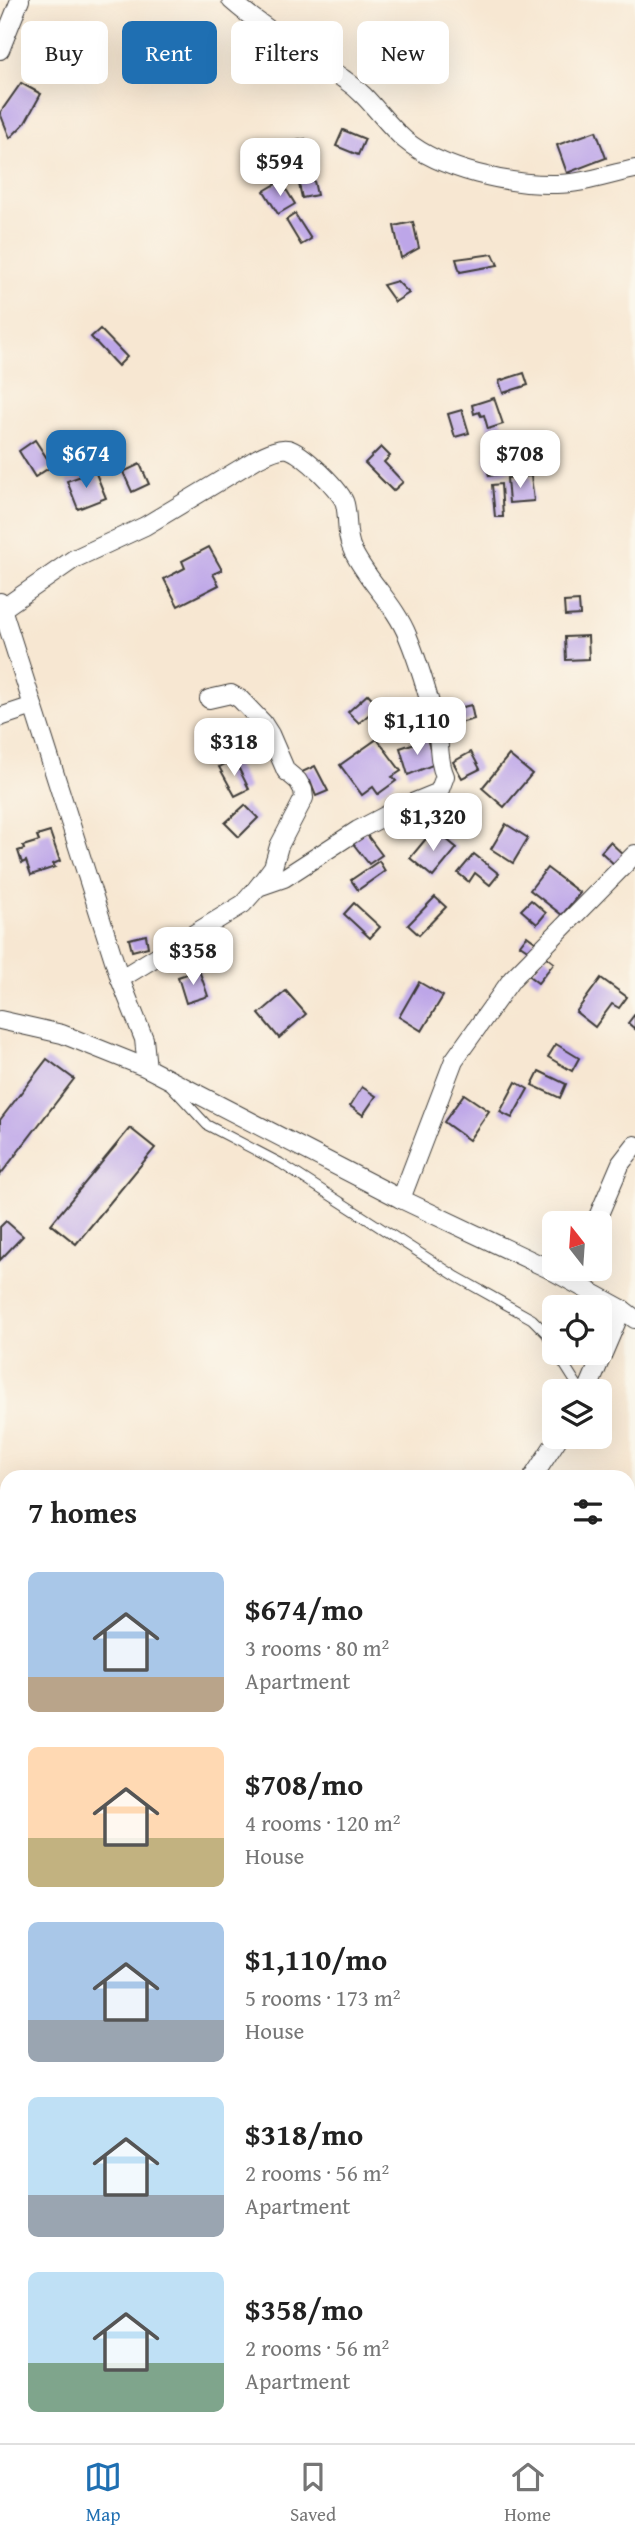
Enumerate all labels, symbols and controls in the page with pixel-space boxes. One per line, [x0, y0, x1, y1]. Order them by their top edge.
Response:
chip: Buy [21, 21, 108, 84]
chip: Rent [122, 21, 217, 84]
chip: Filters [231, 21, 343, 84]
chip: New [357, 21, 449, 84]
pin: $594 [239, 138, 321, 198]
text: $594 [256, 144, 304, 177]
pin: $674 [45, 430, 127, 490]
pin: $708 [479, 430, 561, 490]
text: $674 [62, 436, 110, 469]
text: $708 [496, 436, 544, 469]
pin: $1,110 [360, 698, 474, 757]
text: $1,110 [384, 703, 450, 736]
pin: $318 [193, 718, 275, 778]
text: $318 [210, 724, 258, 757]
pin: $1,320 [376, 794, 490, 853]
text: $1,320 [400, 799, 466, 832]
pin: $358 [152, 928, 234, 987]
text: $358 [169, 933, 217, 966]
north arrow [542, 1211, 612, 1281]
map controls [542, 1211, 612, 1449]
button: locate [542, 1295, 612, 1365]
button: layers [542, 1379, 612, 1449]
text: 7 homes [28, 1490, 137, 1534]
icon: filters [569, 1493, 607, 1531]
text: $674/mo [245, 1587, 363, 1631]
icon: home [84, 1600, 168, 1684]
text: 3 rooms · 80 m² [245, 1631, 389, 1664]
text: Apartment [245, 1664, 350, 1697]
text: $708/mo [245, 1762, 363, 1806]
icon: home [84, 1775, 168, 1859]
text: 4 rooms · 120 m² [245, 1806, 400, 1839]
text: House [245, 1839, 304, 1872]
text: $1,110/mo [245, 1937, 387, 1981]
icon: home [84, 1950, 168, 2034]
text: 5 rooms · 173 m² [245, 1981, 400, 2014]
text: House [245, 2014, 304, 2047]
text: $318/mo [245, 2112, 363, 2156]
icon: home [84, 2125, 168, 2209]
text: 2 rooms · 56 m² [245, 2156, 389, 2189]
text: Apartment [245, 2189, 350, 2222]
text: $358/mo [245, 2287, 363, 2331]
icon: home [84, 2300, 168, 2384]
text: 2 rooms · 56 m² [245, 2331, 389, 2364]
text: Apartment [245, 2364, 350, 2397]
tab: Map [84, 2458, 122, 2528]
tab: Saved [290, 2458, 336, 2528]
tab: Home [504, 2458, 551, 2528]

